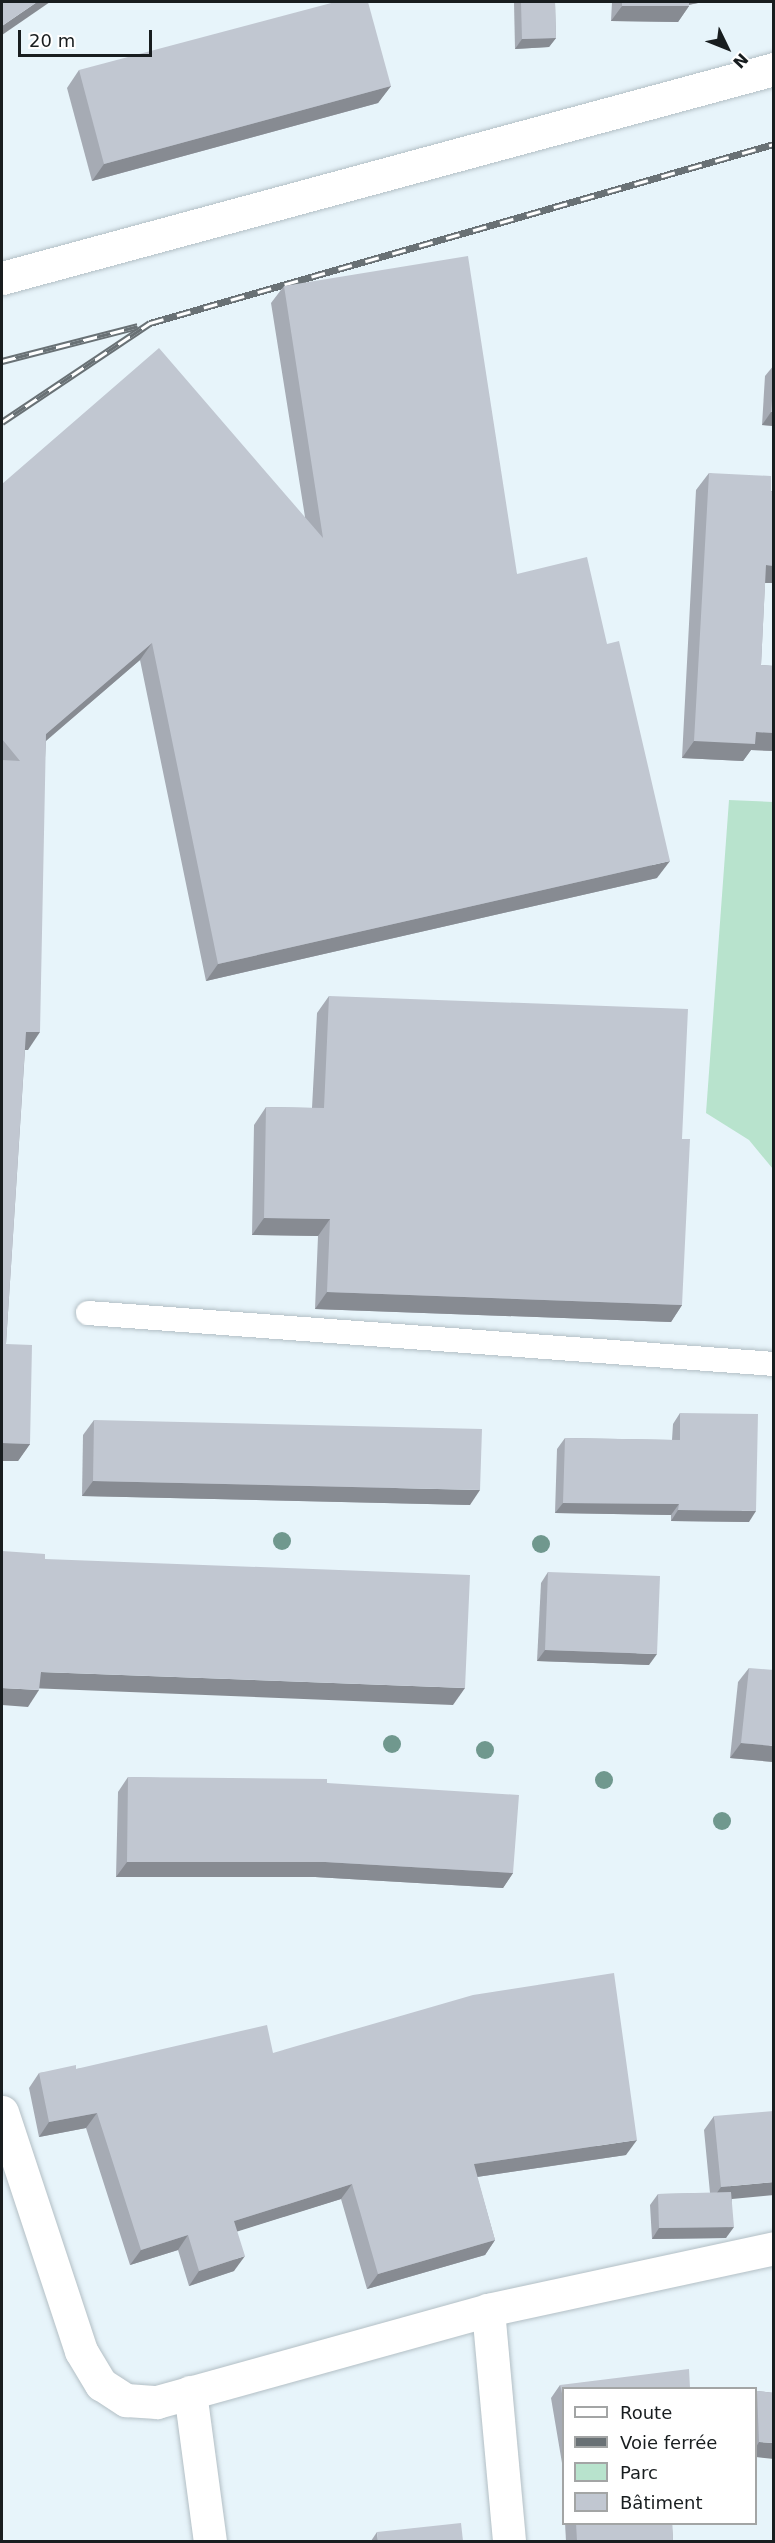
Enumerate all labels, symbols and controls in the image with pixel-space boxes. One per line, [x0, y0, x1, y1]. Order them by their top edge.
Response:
scale bar [21, 18, 154, 56]
north arrow [697, 18, 757, 78]
text: 20 m [29, 30, 75, 51]
text: N [729, 49, 752, 72]
legend [562, 2387, 757, 2525]
text: Route [620, 2402, 672, 2423]
text: Voie ferrée [620, 2432, 717, 2453]
text: Parc [620, 2462, 658, 2483]
text: Bâtiment [620, 2492, 703, 2513]

